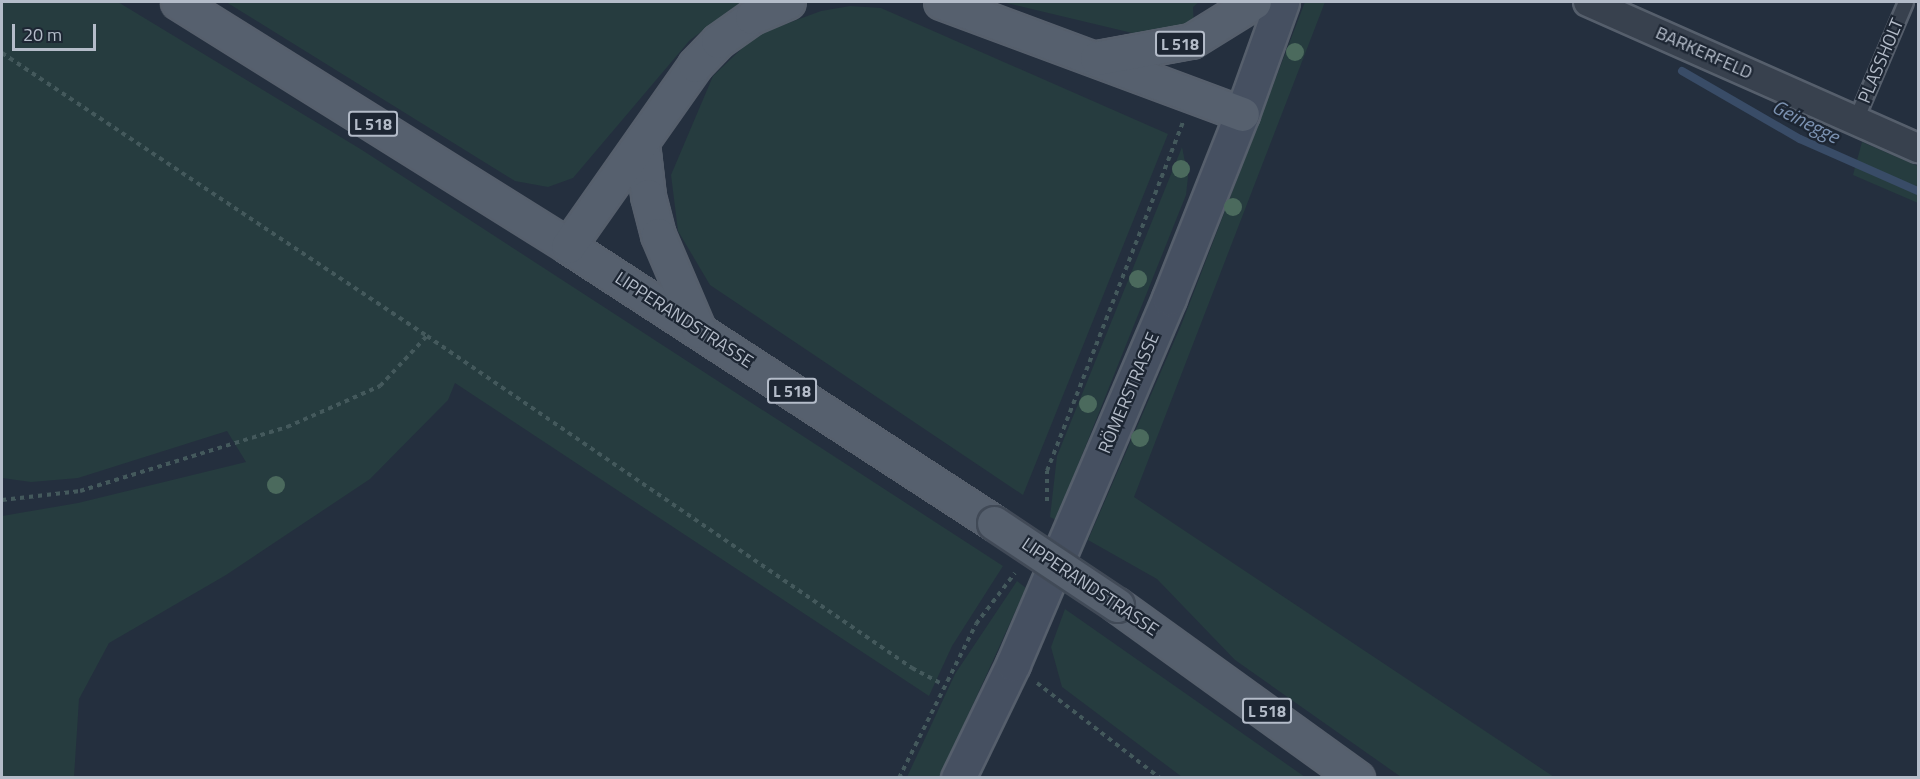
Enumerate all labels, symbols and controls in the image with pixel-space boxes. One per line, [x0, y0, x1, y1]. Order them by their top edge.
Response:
scale bar [15, 12, 99, 50]
street label: PLASSHOLT [1854, 15, 1908, 107]
text: 20 m [23, 21, 62, 48]
street label: BARKERFELD [1652, 22, 1756, 84]
road number: L 518 [1154, 31, 1206, 57]
water label: Geinegge [1768, 94, 1844, 148]
road number: L 518 [348, 111, 398, 137]
street label: LIPPERANDSTRASSE [611, 267, 757, 373]
street label: RÖMERSTRASSE [1094, 329, 1164, 457]
road number: L 518 [766, 378, 818, 404]
street label: LIPPERANDSTRASSE [1018, 533, 1162, 641]
road number: L 518 [1242, 698, 1292, 724]

